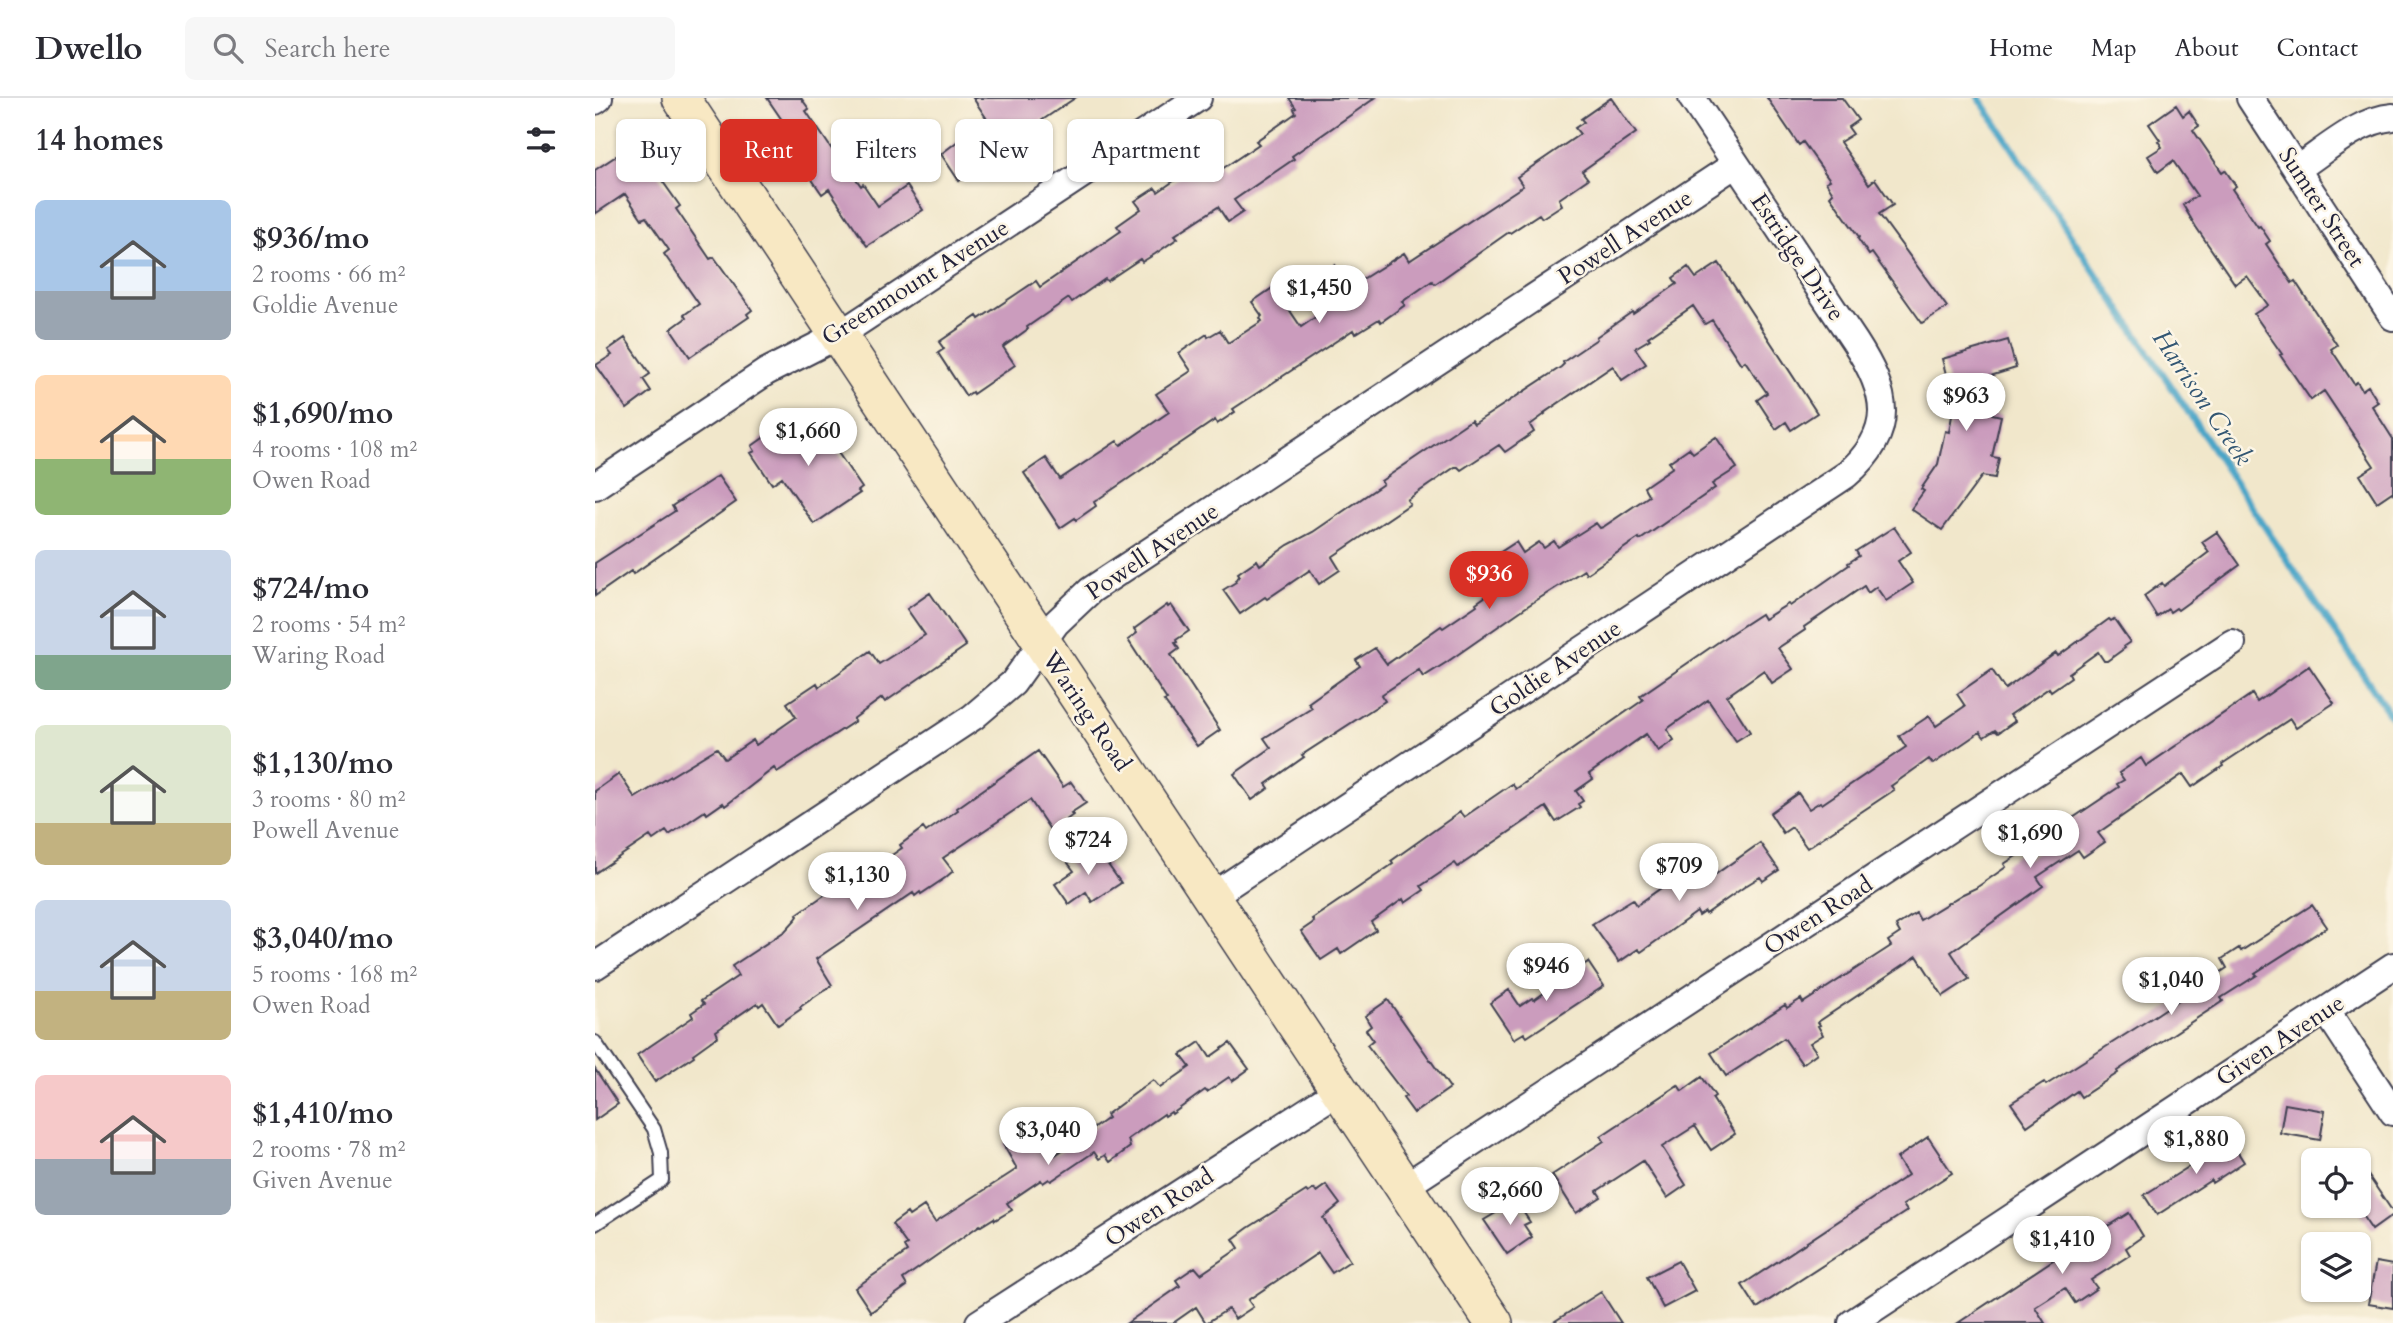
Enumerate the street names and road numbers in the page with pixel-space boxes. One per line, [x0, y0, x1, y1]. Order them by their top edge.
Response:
street label: Sumter Street [2270, 141, 2373, 274]
street label: Powell Avenue [1552, 182, 1699, 293]
street label: Estridge Drive [1743, 187, 1853, 328]
street label: Greenmount Avenue [815, 211, 1015, 353]
street label: Powell Avenue [1079, 495, 1225, 608]
street label: Goldie Avenue [1483, 612, 1628, 725]
street label: Waring Road [1034, 644, 1139, 778]
street label: Owen Road [1757, 868, 1879, 963]
street label: Given Avenue [2210, 987, 2351, 1094]
street label: Owen Road [1098, 1160, 1220, 1255]

